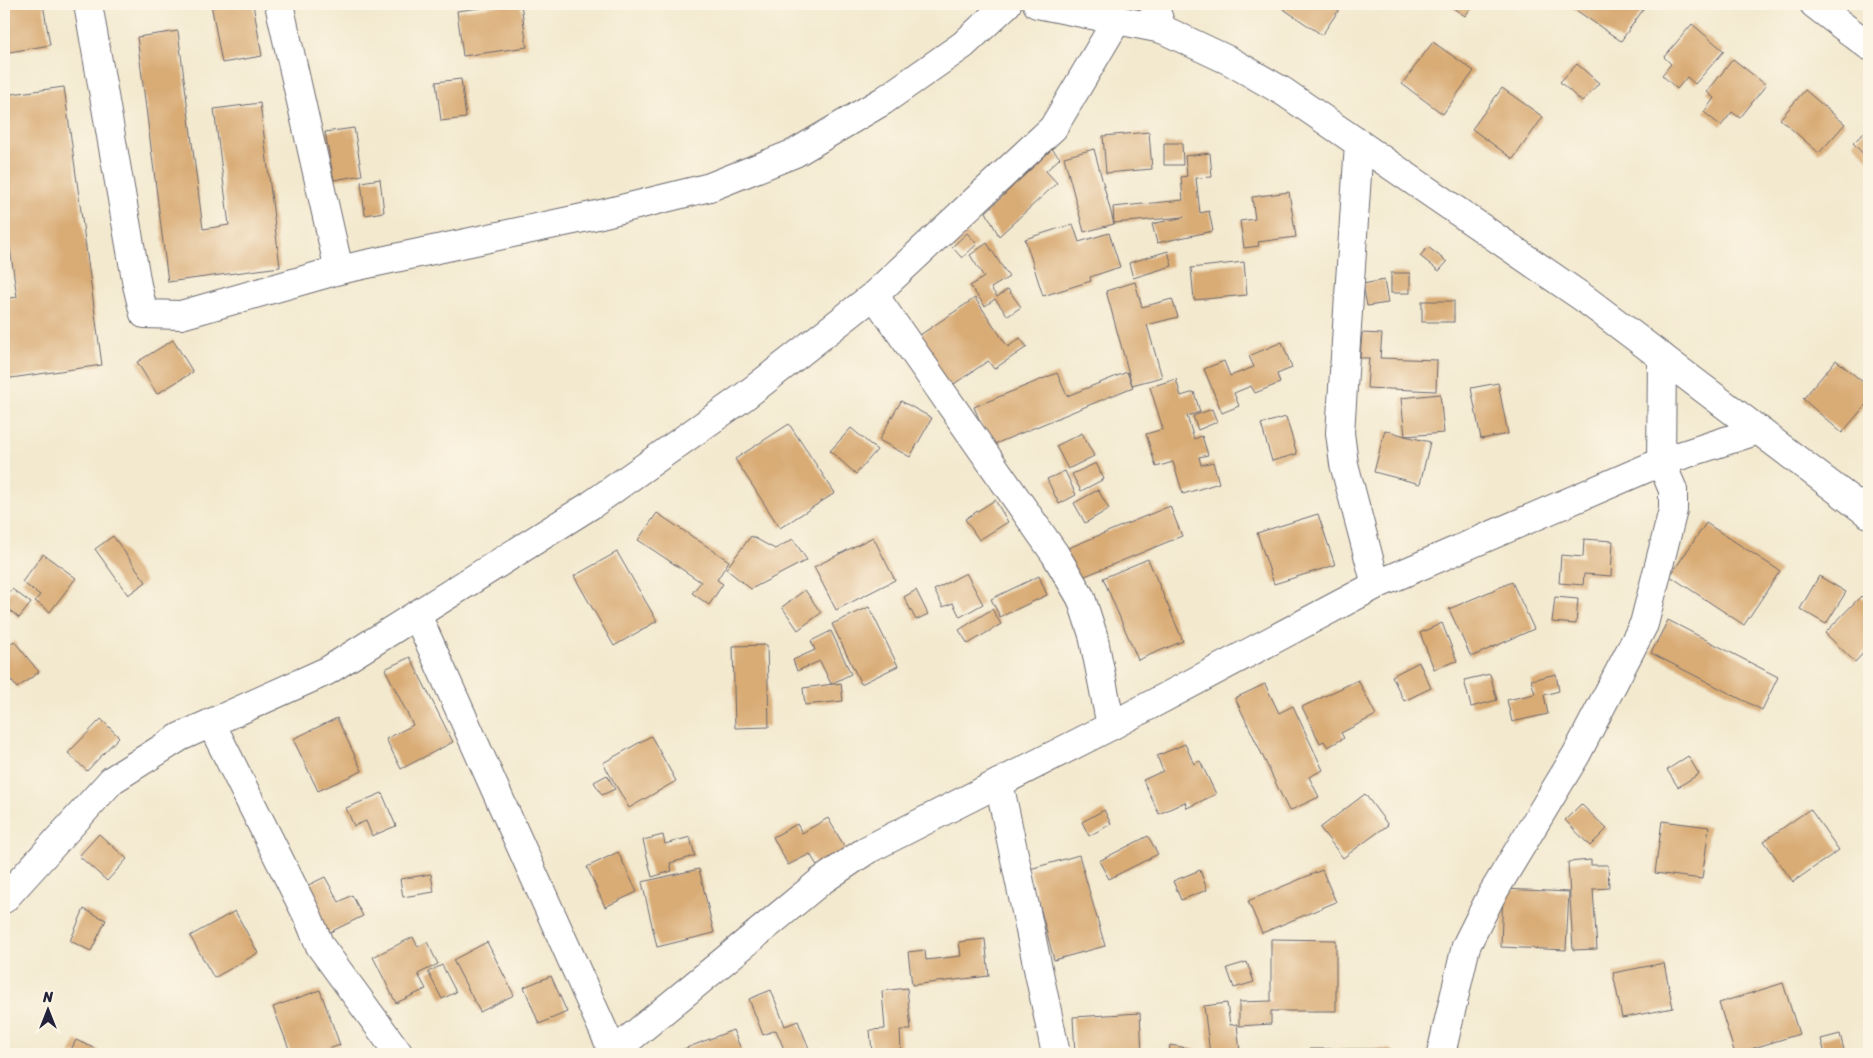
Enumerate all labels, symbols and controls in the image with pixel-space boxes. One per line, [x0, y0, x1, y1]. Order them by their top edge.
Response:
text: N [42, 985, 53, 1010]
north arrow [22, 986, 72, 1036]

